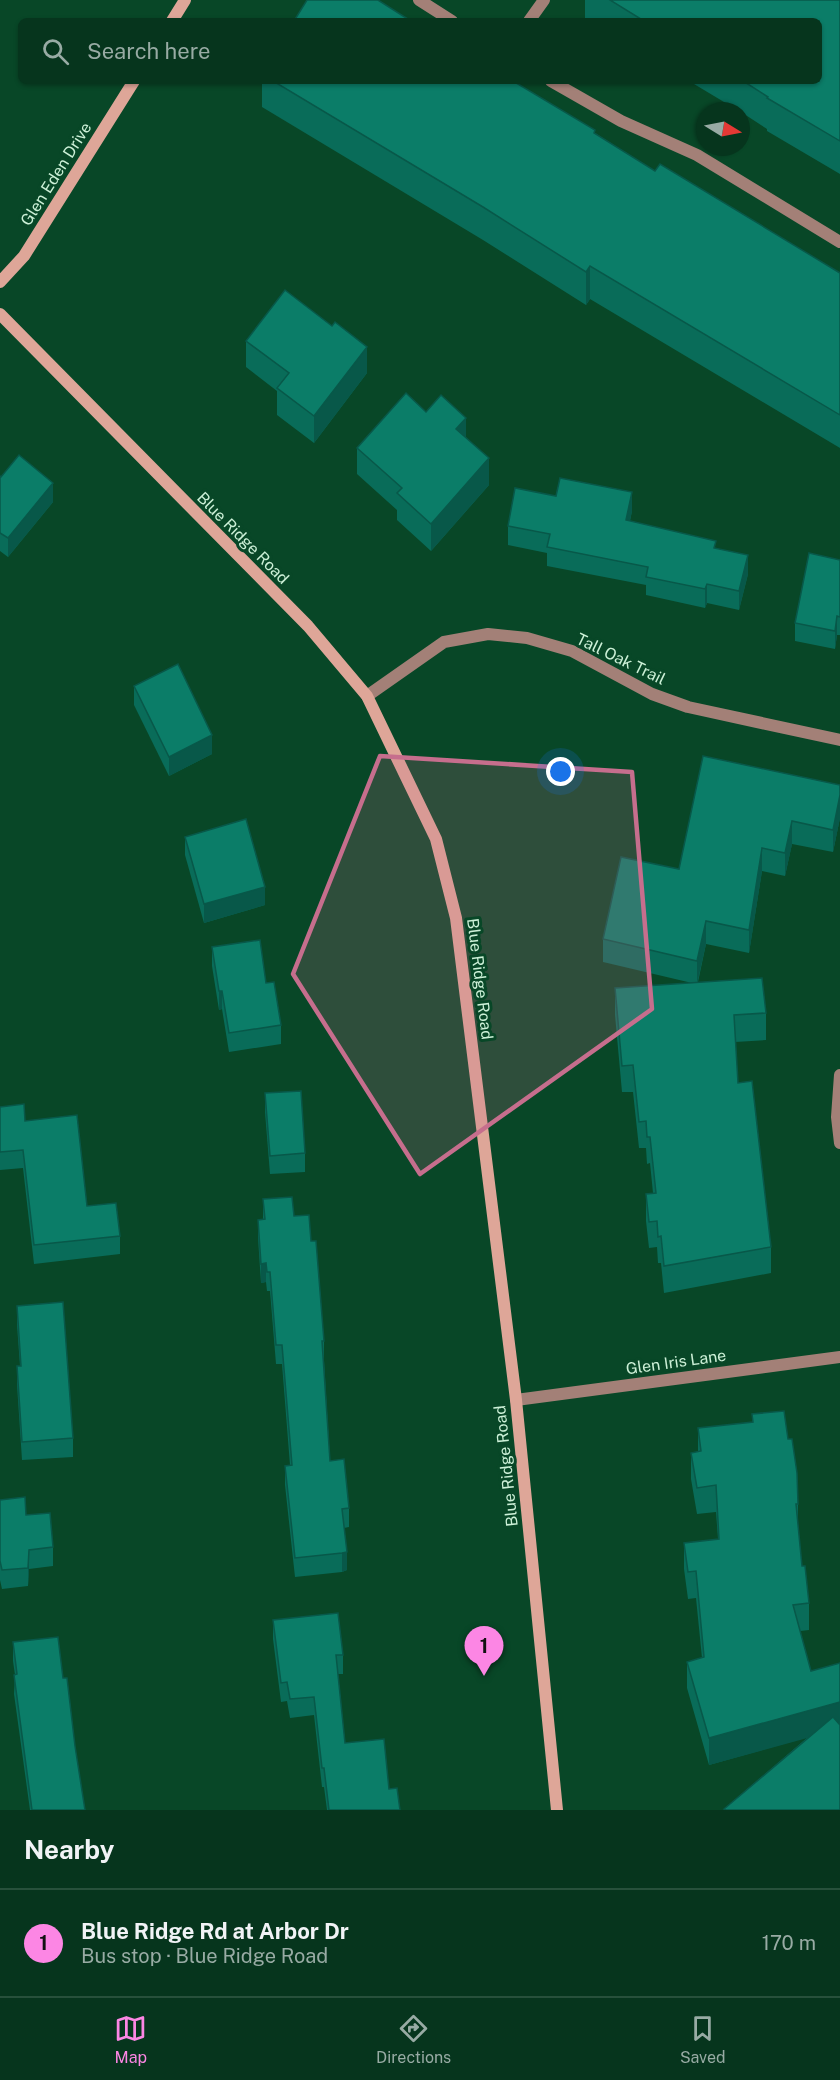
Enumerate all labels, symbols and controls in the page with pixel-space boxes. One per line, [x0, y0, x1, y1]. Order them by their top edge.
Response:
search box [18, 18, 822, 84]
icon: search [39, 35, 72, 68]
text: Search here [87, 38, 211, 64]
north arrow [696, 102, 750, 156]
street label: Glen Eden Drive [17, 119, 95, 229]
street label: Blue Ridge Road [193, 488, 293, 588]
street label: Tall Oak Trail [573, 629, 669, 689]
your location [546, 757, 575, 786]
street label: Blue Ridge Road [463, 917, 497, 1041]
street label: Glen Iris Lane [625, 1346, 727, 1378]
street label: Blue Ridge Road [490, 1404, 522, 1528]
pin: 1 [464, 1626, 504, 1676]
text: Nearby [24, 1834, 114, 1865]
text: Blue Ridge Rd at Arbor Dr [81, 1918, 349, 1944]
text: 1 [39, 1931, 48, 1955]
text: 170 m [762, 1931, 816, 1955]
text: Bus stop · Blue Ridge Road [81, 1944, 328, 1968]
tab: Map [114, 2012, 147, 2067]
tab: Directions [376, 2012, 451, 2067]
tab: Saved [680, 2012, 726, 2067]

